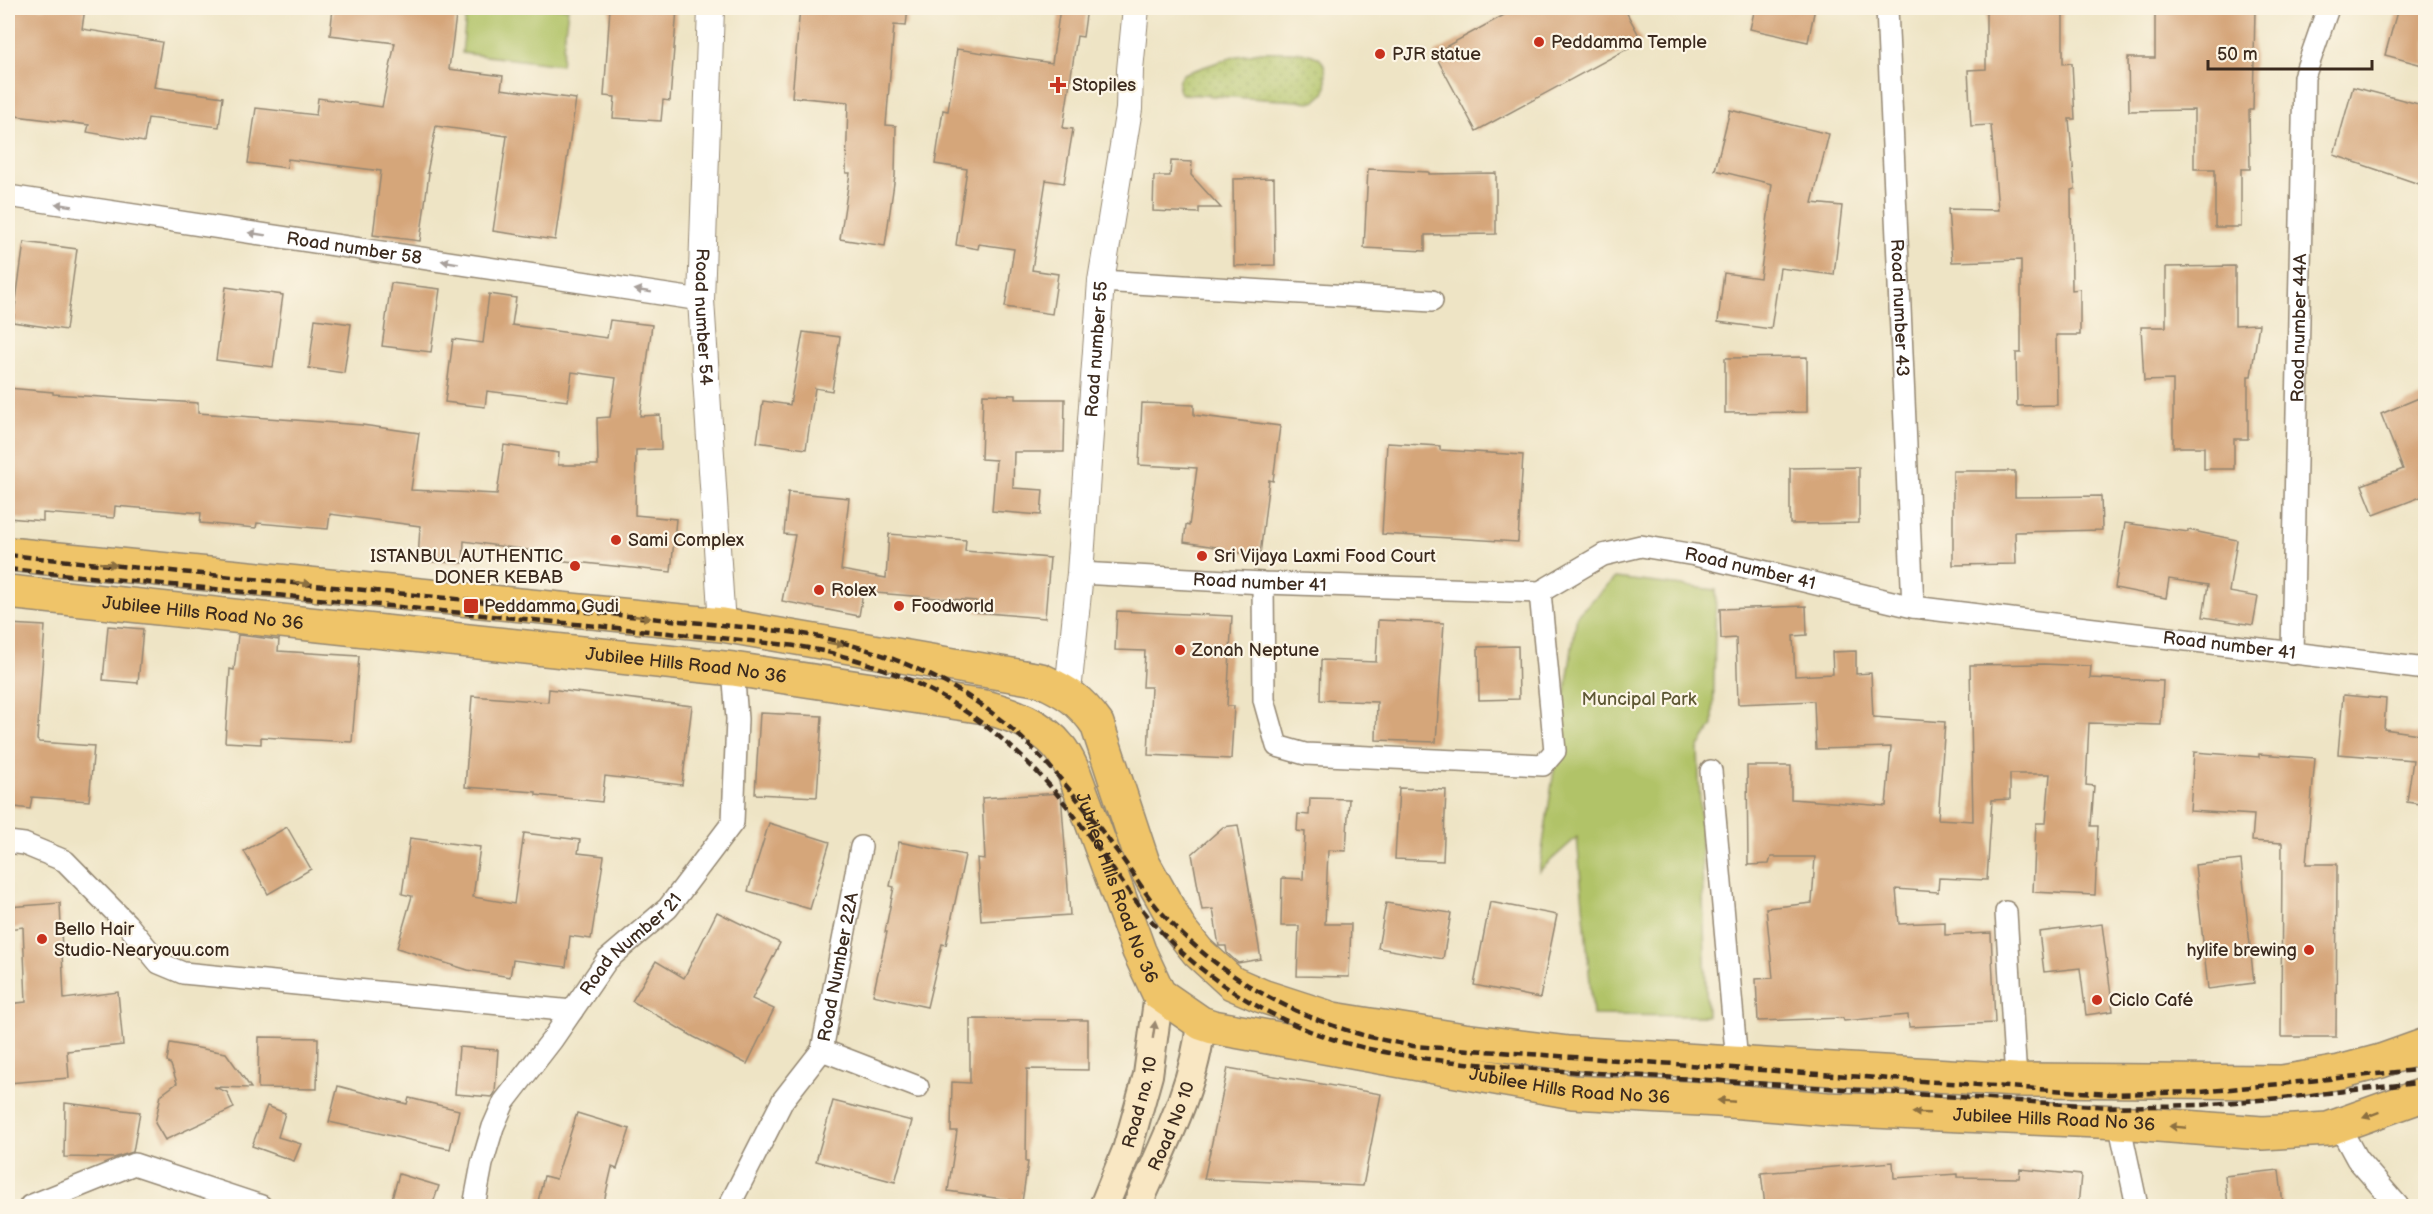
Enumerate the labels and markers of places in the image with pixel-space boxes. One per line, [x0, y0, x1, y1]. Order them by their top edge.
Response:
place label: Peddamma Temple [1551, 32, 1707, 53]
marker: Peddamma Temple [1532, 35, 1546, 49]
place label: PJR statue [1392, 44, 1481, 65]
marker: PJR statue [1373, 47, 1387, 61]
place label: Stopiles [1072, 75, 1136, 96]
marker: Stopiles [1049, 76, 1067, 94]
place label: Sami Complex [628, 530, 745, 551]
marker: Sami Complex [609, 533, 623, 547]
place label: ISTANBUL AUTHENTIC DONER KEBAB [370, 546, 563, 588]
place label: Sri Vijaya Laxmi Food Court [1214, 546, 1436, 567]
marker: Sri Vijaya Laxmi Food Court [1195, 549, 1209, 563]
marker: ISTANBUL AUTHENTIC DONER KEBAB [568, 559, 582, 573]
place label: Rolex [831, 580, 877, 601]
marker: Rolex [812, 583, 826, 597]
place label: Peddamma Gudi [484, 596, 619, 617]
place label: Foodworld [911, 596, 994, 617]
marker: Peddamma Gudi [462, 597, 480, 615]
marker: Foodworld [892, 599, 906, 613]
place label: Zonah Neptune [1191, 640, 1319, 661]
marker: Zonah Neptune [1173, 643, 1187, 657]
place label: Bello Hair Studio-Nearyouu.com [54, 919, 229, 961]
marker: Bello Hair Studio-Nearyouu.com [35, 932, 49, 946]
place label: hylife brewing [2186, 940, 2297, 961]
marker: hylife brewing [2302, 943, 2316, 957]
place label: Ciclo Café [2109, 990, 2193, 1011]
marker: Ciclo Café [2090, 993, 2104, 1007]

